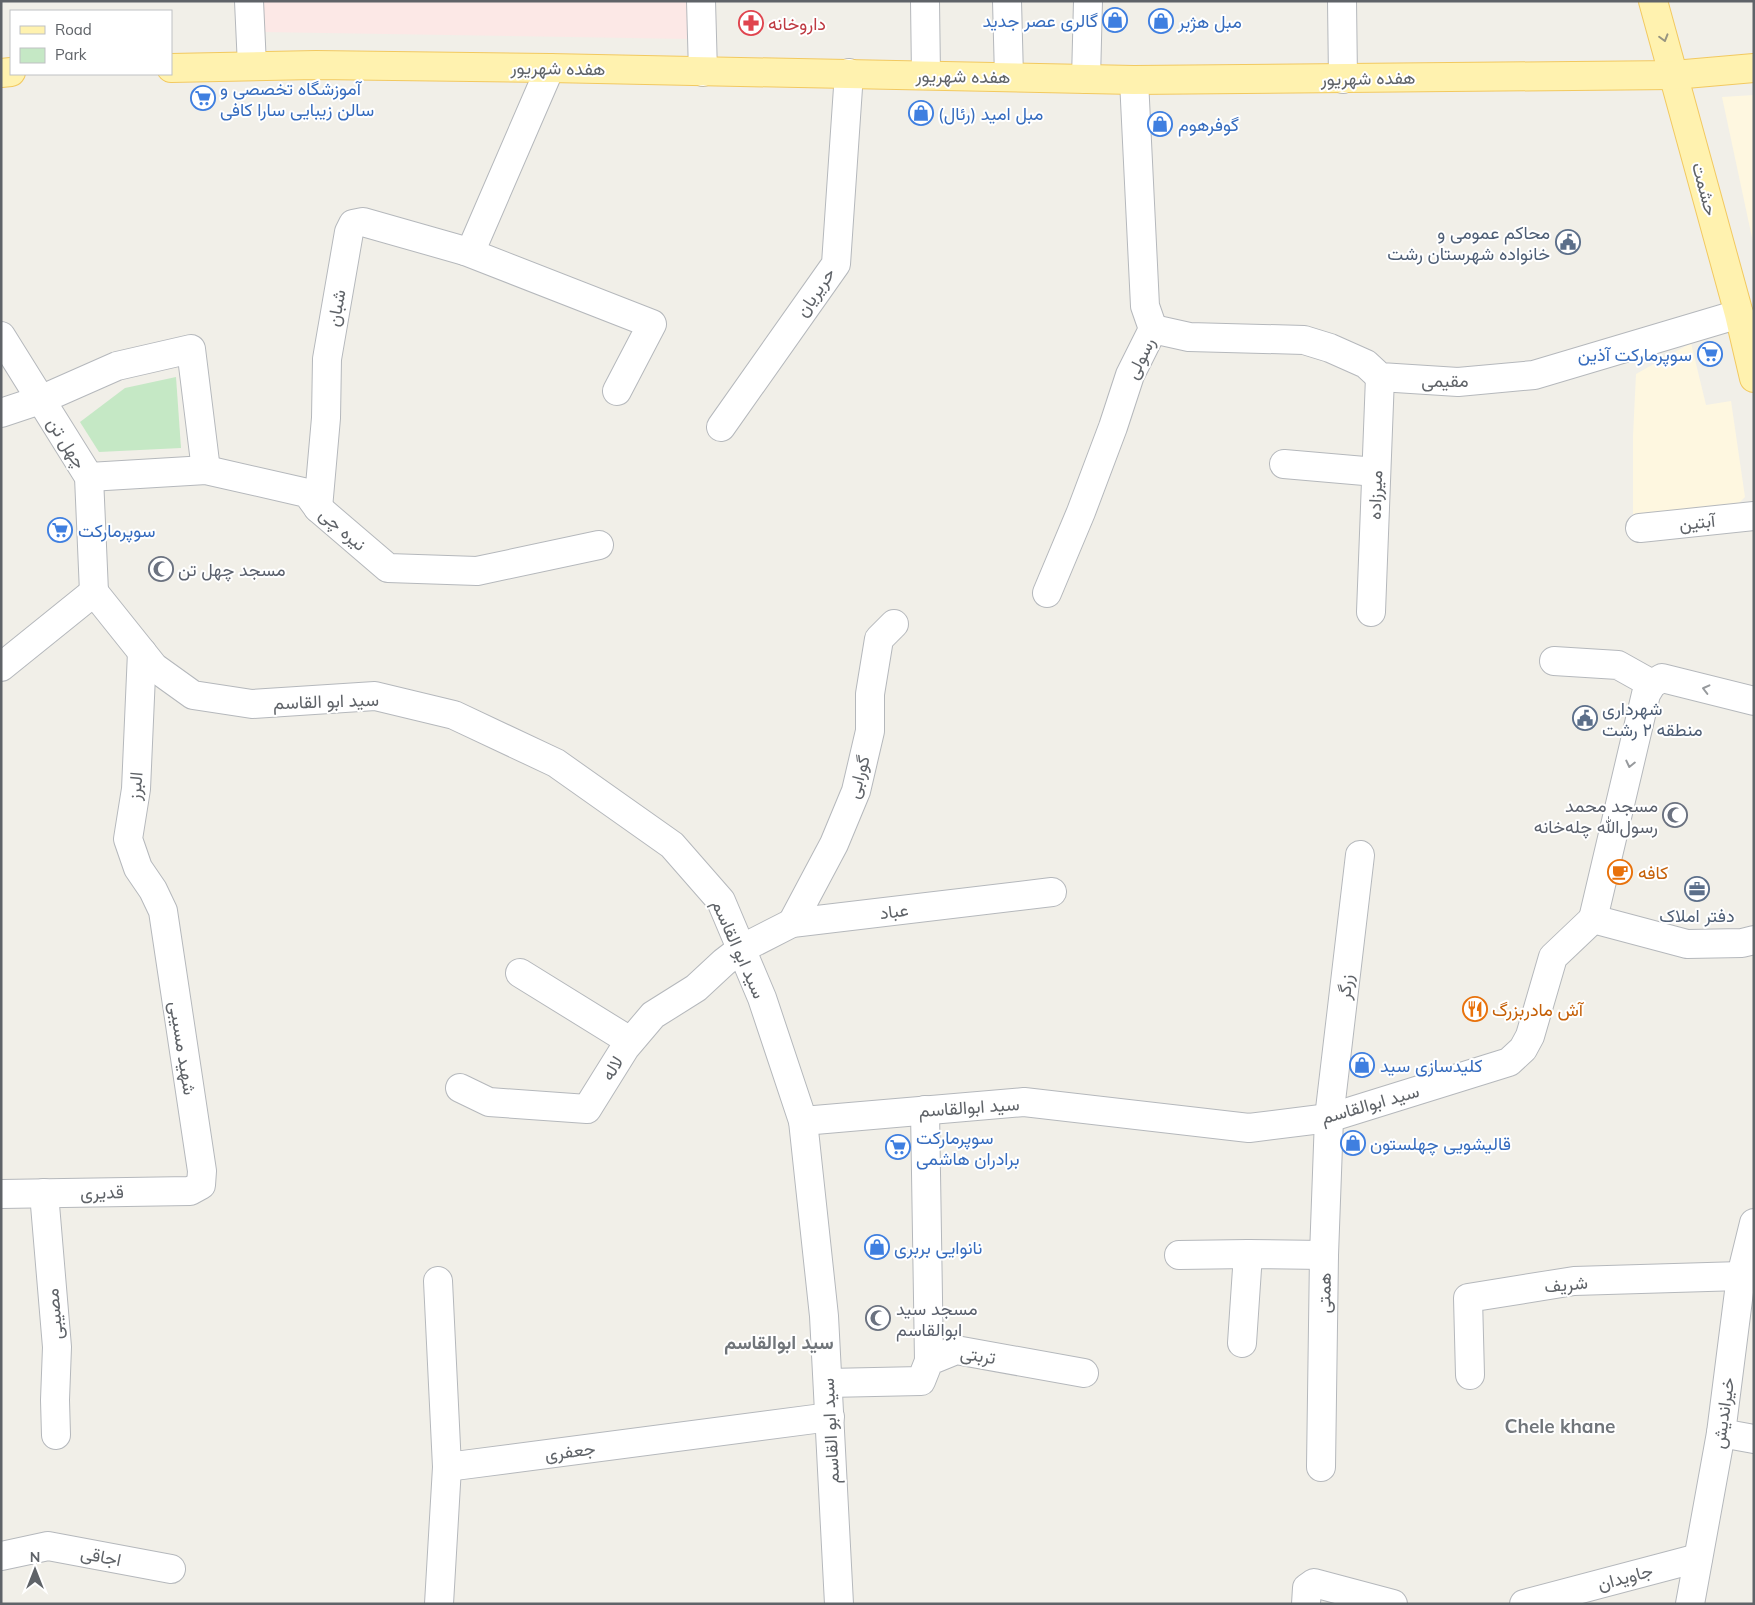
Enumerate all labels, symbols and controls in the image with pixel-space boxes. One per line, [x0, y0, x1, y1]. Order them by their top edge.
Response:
shop icon: گالری عصر جدید [1102, 7, 1128, 33]
shop icon: مبل هژبر [1148, 8, 1174, 34]
place label: گالری عصر جدید [982, 9, 1098, 32]
legend [10, 10, 172, 75]
pharmacy icon: داروخانه [738, 10, 764, 36]
place label: مبل هژبر [1177, 10, 1242, 33]
place label: داروخانه [768, 12, 826, 35]
text: Road [55, 20, 92, 39]
one-way arrow [1658, 34, 1668, 42]
text: Park [55, 45, 87, 64]
street label: هفده شهریور [509, 56, 606, 80]
street label: هفده شهریور [914, 64, 1011, 88]
street label: هفده شهریور [1319, 66, 1416, 90]
place label: آموزشگاه تخصصی و سالن زیبایی سارا کافی [220, 77, 374, 121]
supermarket icon: آموزشگاه تخصصی و سالن زیبایی سارا کافی [190, 85, 216, 111]
shop icon: مبل امید (رئال) [908, 100, 934, 126]
place label: مبل امید (رئال) [938, 102, 1043, 125]
shop icon: گوفرهوم [1147, 111, 1173, 137]
place label: گوفرهوم [1178, 113, 1239, 137]
street label: حشمت [1687, 160, 1723, 218]
place label: محاکم عمومی و خانواده شهرستان رشت [1387, 221, 1550, 265]
public building icon: محاکم عمومی و خانواده شهرستان رشت [1555, 229, 1581, 255]
street label: حریریان [790, 263, 840, 321]
street label: شبان [321, 288, 351, 328]
street label: رسولی [1120, 333, 1160, 383]
supermarket icon: سوپرمارکت آذین [1697, 341, 1723, 367]
place label: سوپرمارکت آذین [1578, 343, 1692, 367]
street label: مقیمی [1421, 369, 1469, 392]
street label: چهل تن [41, 413, 92, 473]
street label: میرزاده [1363, 470, 1387, 520]
street label: نیره چی [314, 502, 371, 556]
street label: آبتین [1678, 508, 1718, 535]
supermarket icon: سوپرمارکت [47, 517, 73, 543]
place label: سوپرمارکت [78, 519, 155, 543]
mosque icon: مسجد چهل تن [148, 556, 174, 582]
place label: مسجد چهل تن [178, 558, 286, 582]
one-way arrow [1702, 684, 1711, 695]
street label: سید ابو القاسم [273, 688, 379, 715]
place label: شهرداری منطقه ۲ رشت [1602, 697, 1703, 741]
public building icon: شهرداری منطقه ۲ رشت [1572, 705, 1598, 731]
street label: گورابی [841, 753, 875, 801]
one-way arrow [1625, 759, 1636, 768]
street label: البرز [122, 771, 148, 802]
place label: مسجد محمد رسول‌‌الله چله‌خانه [1534, 794, 1658, 839]
mosque icon: مسجد محمد رسول‌‌الله چله‌خانه [1662, 802, 1688, 828]
cafe icon: کافه [1607, 859, 1633, 885]
place label: کافه [1638, 861, 1668, 884]
office icon: دفتر املاک [1684, 876, 1710, 902]
street label: سید ابو القاسم [706, 896, 771, 1002]
street label: عباد [878, 898, 910, 924]
place label: دفتر املاک [1659, 904, 1735, 927]
street label: زرگر [1332, 973, 1358, 1002]
restaurant icon: آش مادربزرگ [1462, 996, 1488, 1022]
place label: آش مادربزرگ [1492, 998, 1585, 1021]
street label: شهید مسیبی [164, 999, 202, 1097]
street label: لاله [596, 1051, 628, 1085]
shop icon: کلیدسازی سید [1349, 1052, 1375, 1078]
place label: کلیدسازی سید [1380, 1054, 1483, 1077]
street label: سید ابوالقاسم [1318, 1079, 1422, 1130]
street label: سید ابوالقاسم [918, 1092, 1020, 1123]
place label: سوپرمارکت برادران هاشمی [916, 1126, 1019, 1170]
shop icon: قالیشویی چهلستون [1340, 1130, 1366, 1156]
place label: قالیشویی چهلستون [1370, 1132, 1511, 1156]
supermarket icon: سوپرمارکت برادران هاشمی [885, 1134, 911, 1160]
street label: قدیری [80, 1180, 124, 1204]
shop icon: نانوایی بربری [864, 1234, 890, 1260]
place label: نانوایی بربری [894, 1236, 982, 1259]
street label: شریف [1543, 1270, 1589, 1298]
street label: همتی [1312, 1272, 1336, 1314]
street label: مصیبی [40, 1287, 68, 1341]
place label: مسجد سید ابوالقاسم [896, 1297, 978, 1342]
mosque icon: مسجد سید ابوالقاسم [865, 1305, 891, 1331]
district label: سید ابوالقاسم [724, 1330, 834, 1355]
street label: تربتی [959, 1341, 997, 1369]
street label: خیراندیش [1707, 1376, 1739, 1450]
street label: سید ابو القاسم [816, 1378, 845, 1484]
district label: Chele khane [1504, 1414, 1616, 1438]
street label: جعفری [543, 1436, 597, 1466]
street label: اجاقی [79, 1541, 123, 1571]
north arrow [10, 1545, 60, 1595]
text: N [30, 1548, 40, 1566]
street label: جاویدان [1595, 1559, 1655, 1595]

